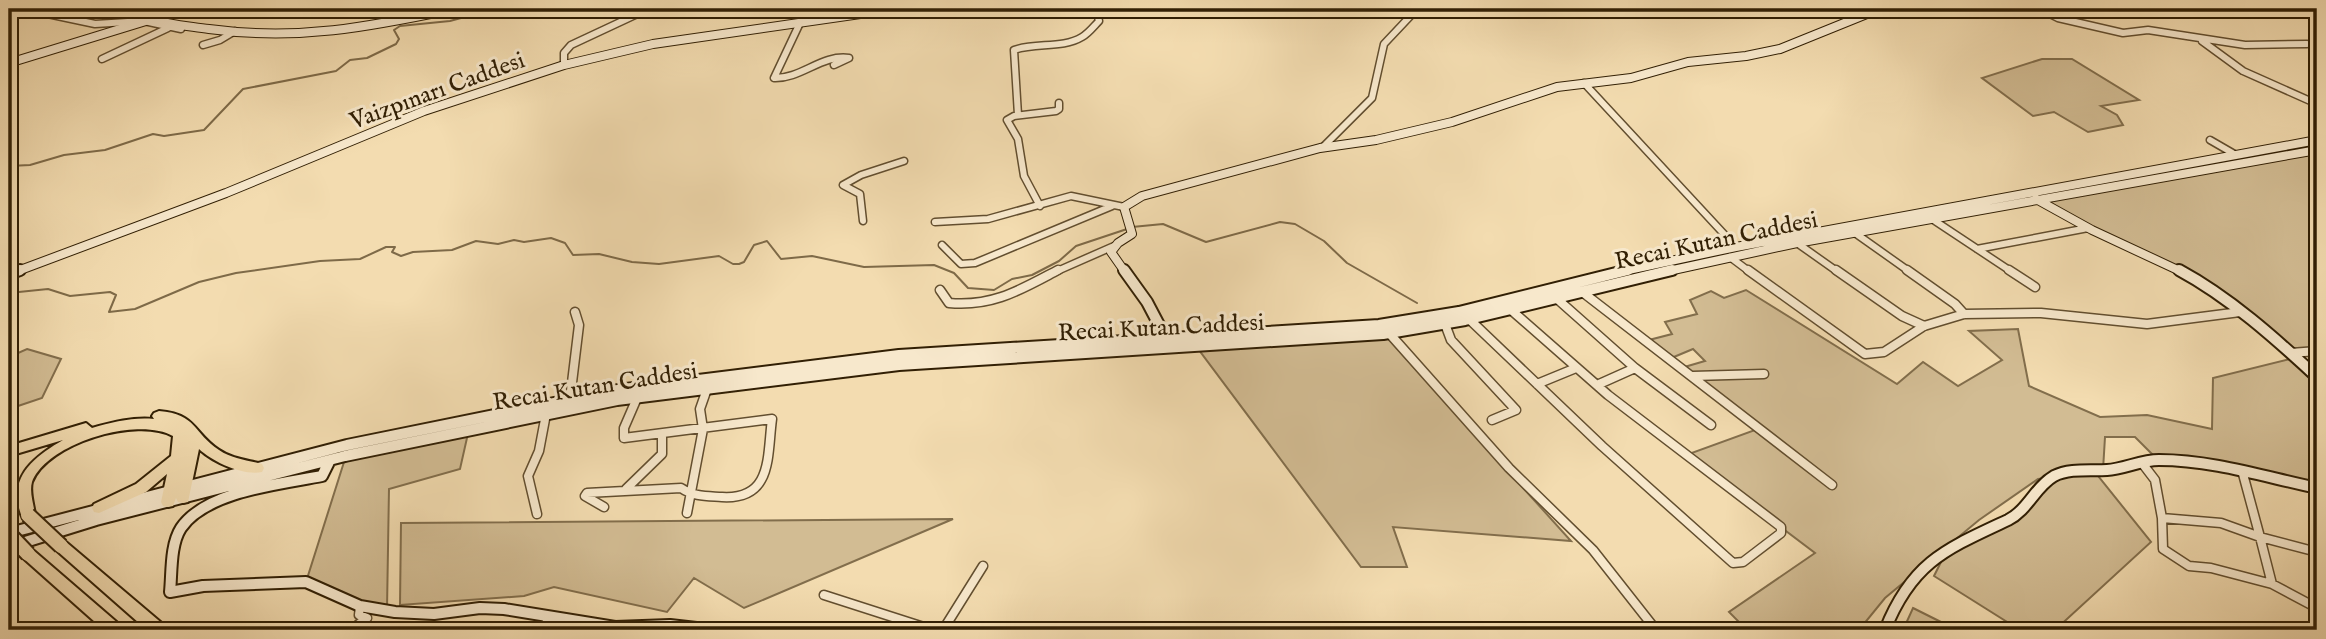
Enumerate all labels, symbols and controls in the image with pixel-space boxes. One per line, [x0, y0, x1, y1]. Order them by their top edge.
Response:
street label: Vaizpınarı Caddesi [345, 45, 529, 138]
street label: Recai Kutan Caddesi [1612, 205, 1821, 278]
street label: Recai Kutan Caddesi [1057, 308, 1265, 349]
street label: Recai Kutan Caddesi [491, 356, 700, 419]

